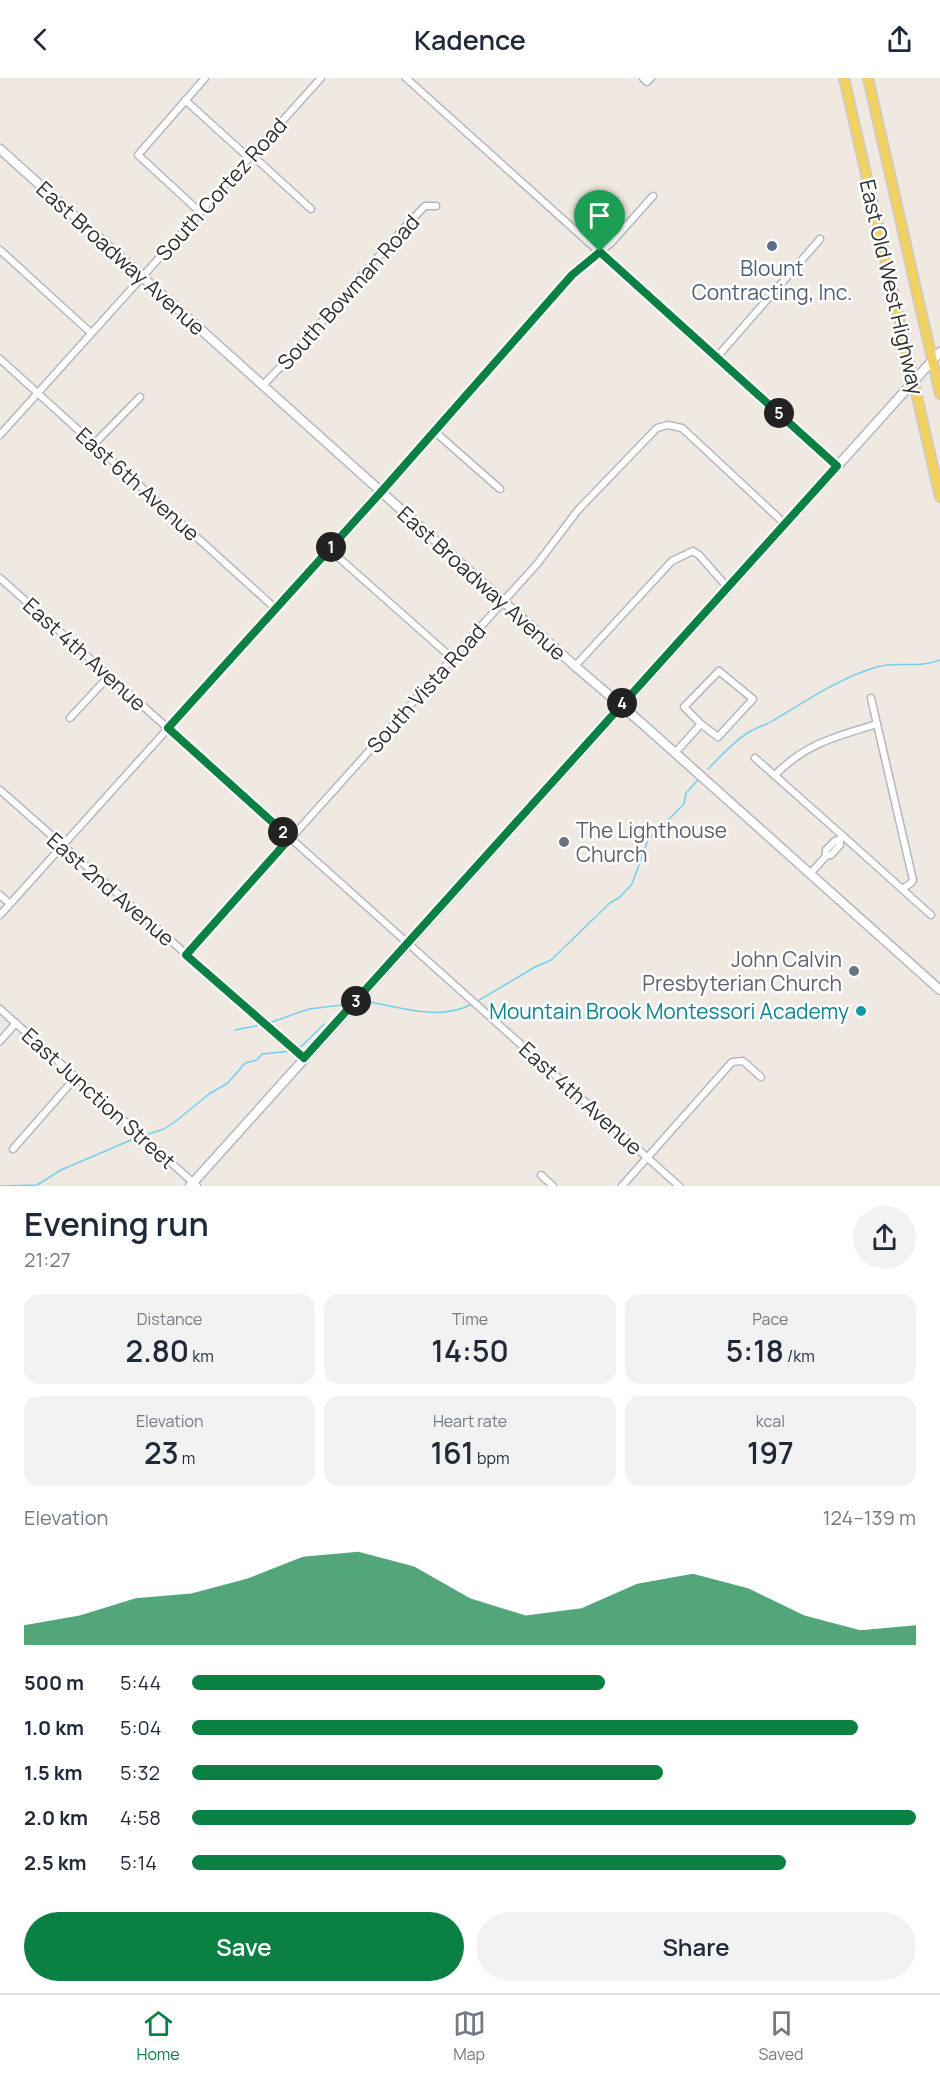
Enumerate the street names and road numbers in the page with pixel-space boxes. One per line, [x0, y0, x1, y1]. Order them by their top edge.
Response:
street label: South Cortez Road [149, 112, 293, 266]
street label: East Broadway Avenue [31, 175, 211, 341]
street label: East Old West Highway [854, 177, 930, 397]
street label: South Bowman Road [271, 208, 425, 376]
street label: East 6th Avenue [70, 421, 206, 547]
street label: East Broadway Avenue [392, 500, 572, 666]
street label: East 4th Avenue [17, 591, 153, 717]
street label: South Vista Road [360, 617, 492, 759]
street label: East 2nd Avenue [41, 826, 181, 952]
street label: East Junction Street [16, 1021, 182, 1175]
street label: East 4th Avenue [513, 1035, 649, 1161]

